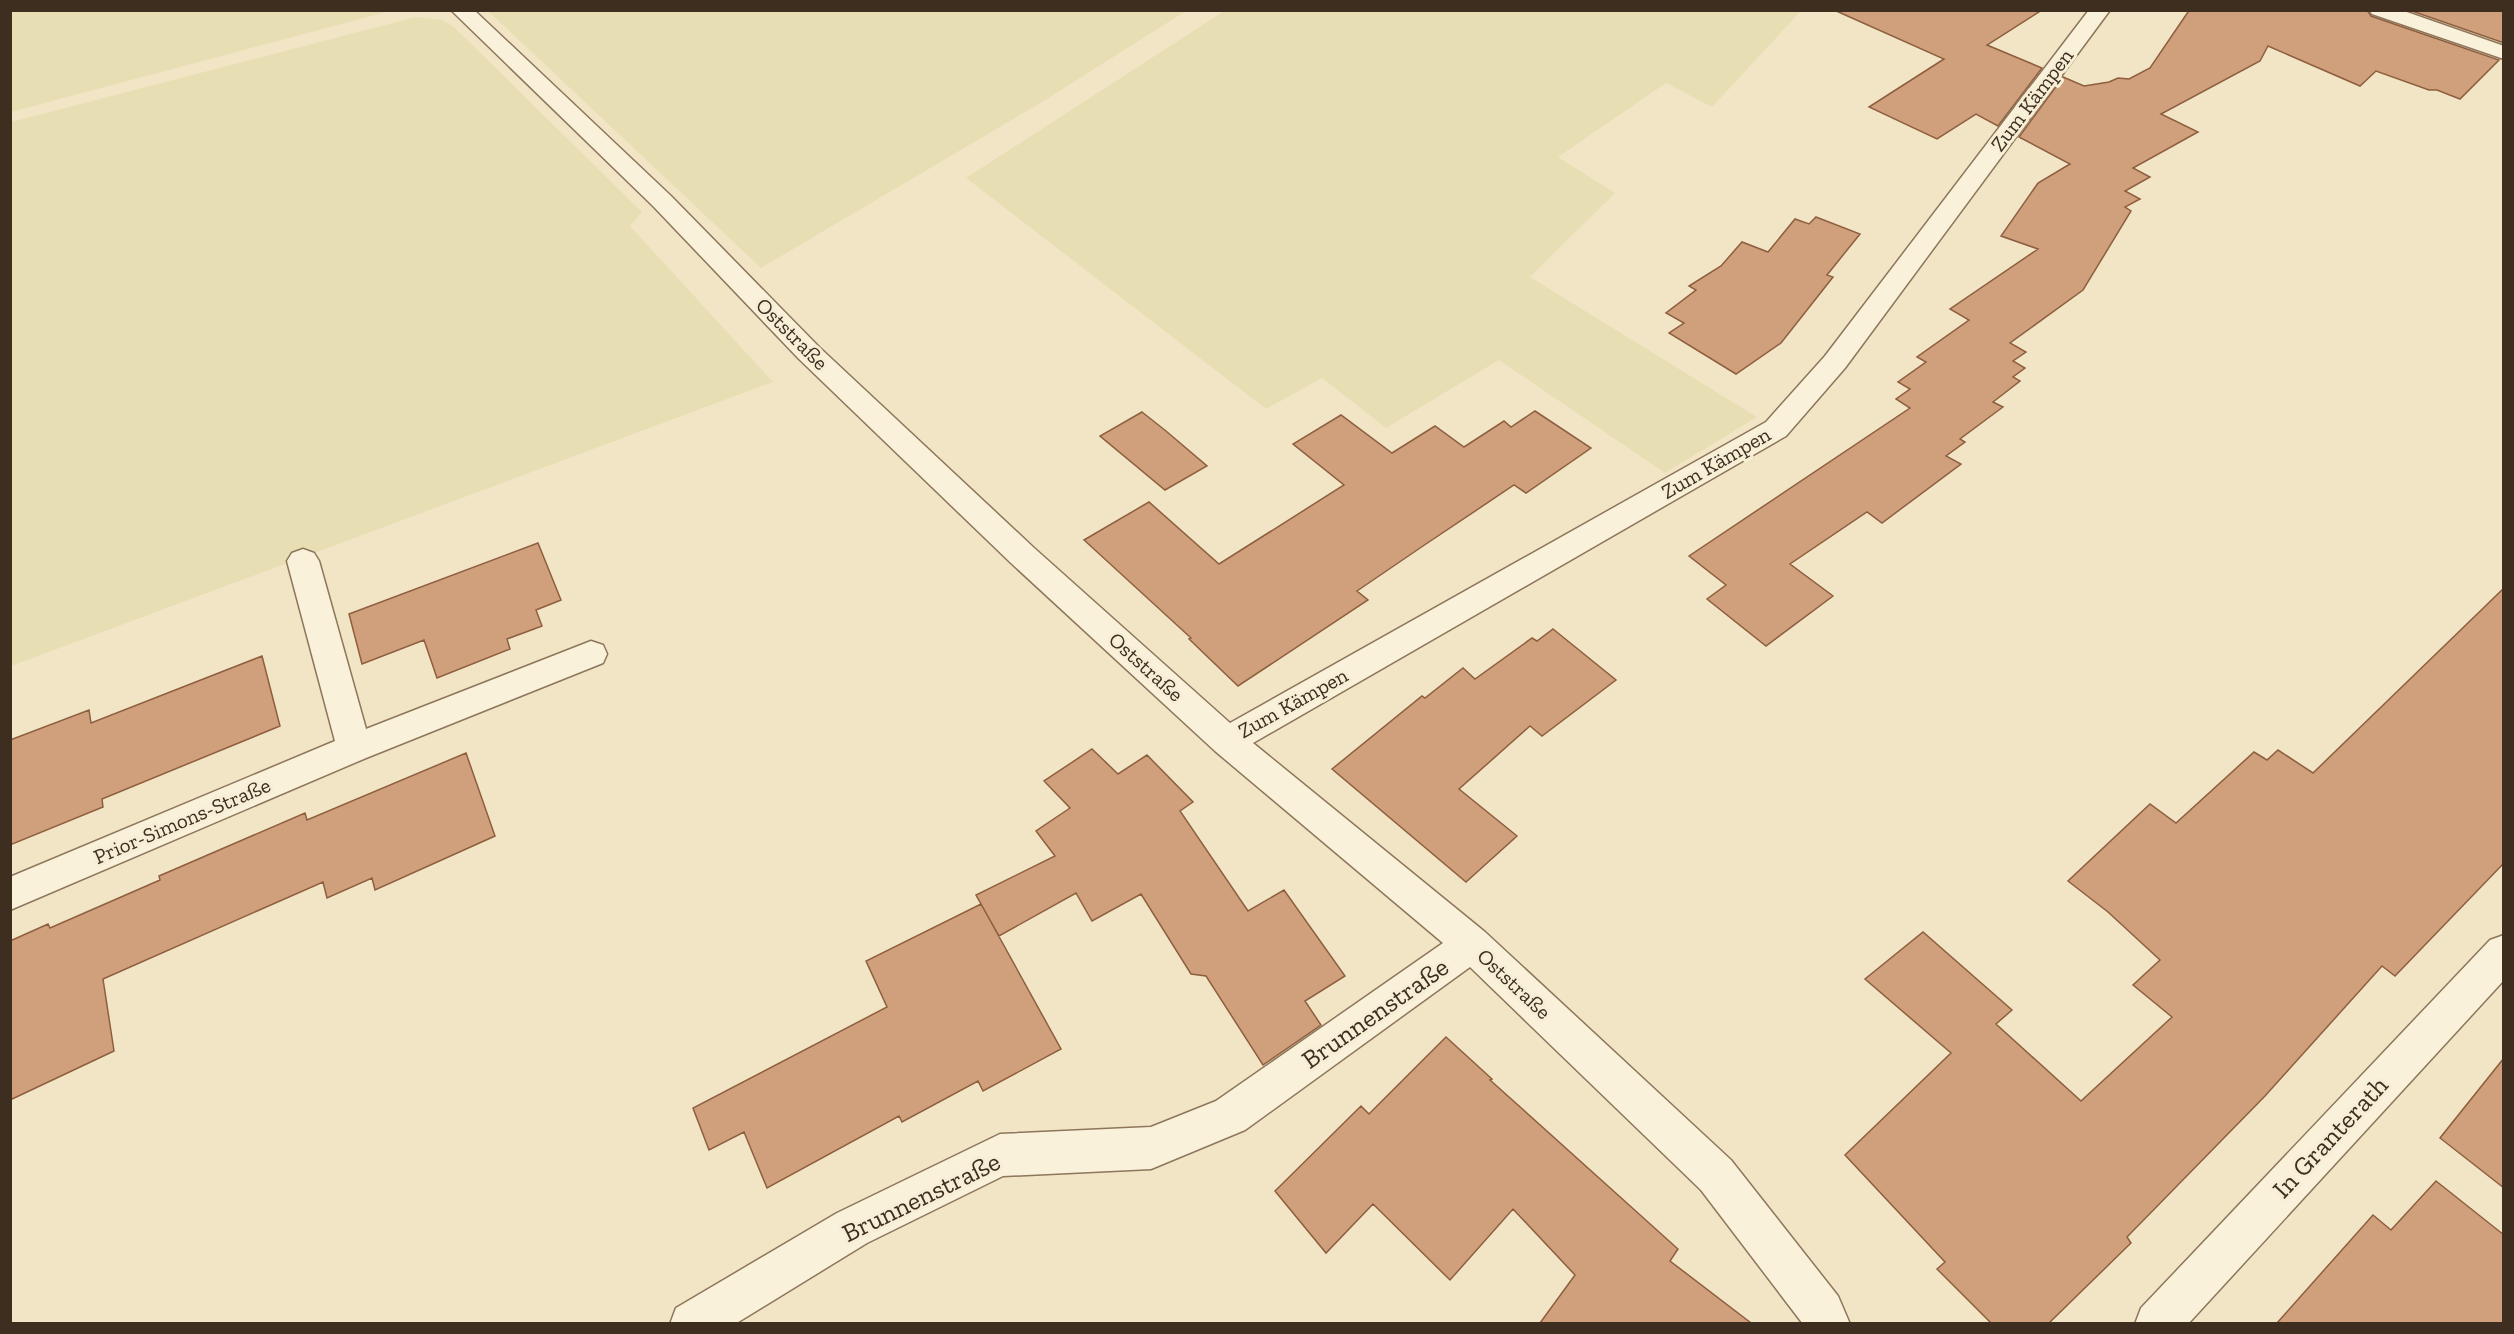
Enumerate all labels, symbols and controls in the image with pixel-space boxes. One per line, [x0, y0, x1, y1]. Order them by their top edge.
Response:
street label: Zum Kämpen [1985, 44, 2078, 156]
street label: Oststraße [751, 292, 834, 375]
street label: Zum Kämpen [1657, 421, 1775, 504]
street label: Oststraße [1104, 627, 1189, 707]
street label: Zum Kämpen [1233, 662, 1352, 743]
street label: Prior-Simons-Straße [90, 772, 274, 869]
street label: Oststraße [1472, 943, 1557, 1024]
street label: Brunnenstraße [1295, 951, 1455, 1075]
street label: In Granterath [2265, 1069, 2395, 1205]
street label: Brunnenstraße [837, 1145, 1005, 1249]

